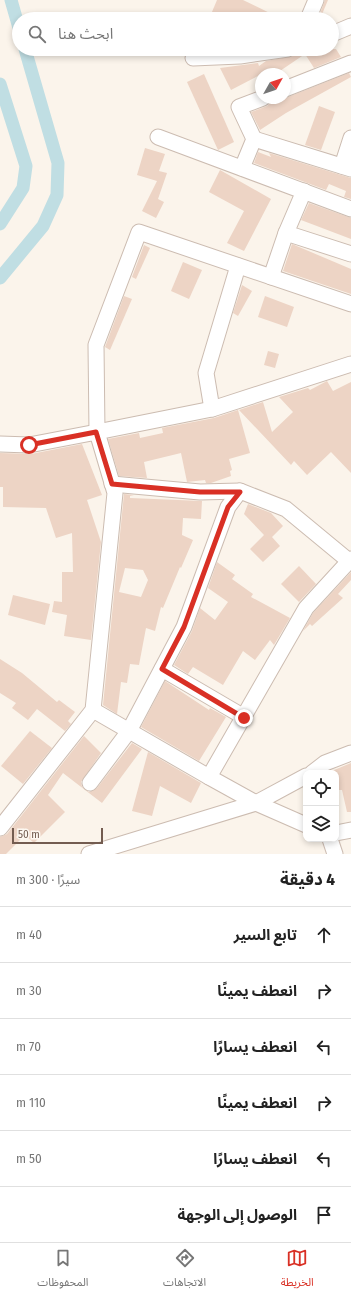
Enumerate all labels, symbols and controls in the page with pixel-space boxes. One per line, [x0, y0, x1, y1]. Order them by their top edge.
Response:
search box [12, 12, 339, 56]
icon: search [26, 23, 48, 45]
text: ابحث هنا [58, 25, 113, 43]
north arrow [255, 68, 291, 104]
route start [20, 436, 38, 454]
route end [235, 709, 253, 727]
map controls [303, 770, 339, 842]
button: locate [303, 770, 339, 806]
button: layers [303, 806, 339, 842]
scale bar [12, 826, 103, 845]
text: 50 m [18, 828, 40, 841]
text: 4 دقيقة [280, 869, 335, 890]
text: سيرًا · 300 m [16, 872, 80, 887]
icon: ahead [313, 924, 335, 946]
text: تابع السير [234, 926, 297, 944]
text: 40 m [16, 927, 42, 942]
icon: right [313, 980, 335, 1002]
text: انعطف يمينًا [217, 982, 297, 1000]
text: 30 m [16, 983, 42, 998]
icon: left [313, 1036, 335, 1058]
text: انعطف يسارًا [213, 1038, 297, 1056]
text: 70 m [16, 1039, 41, 1054]
icon: right [313, 1092, 335, 1114]
text: انعطف يمينًا [217, 1094, 297, 1112]
text: 110 m [16, 1095, 46, 1110]
icon: left [313, 1148, 335, 1170]
text: انعطف يسارًا [213, 1150, 297, 1168]
text: 50 m [16, 1151, 42, 1166]
icon: arrive [313, 1204, 335, 1226]
text: الوصول إلى الوجهة [177, 1206, 297, 1224]
tab: المحفوظات [37, 1247, 88, 1294]
tab: الاتجاهات [163, 1247, 206, 1294]
tab: الخريطة [281, 1247, 314, 1294]

